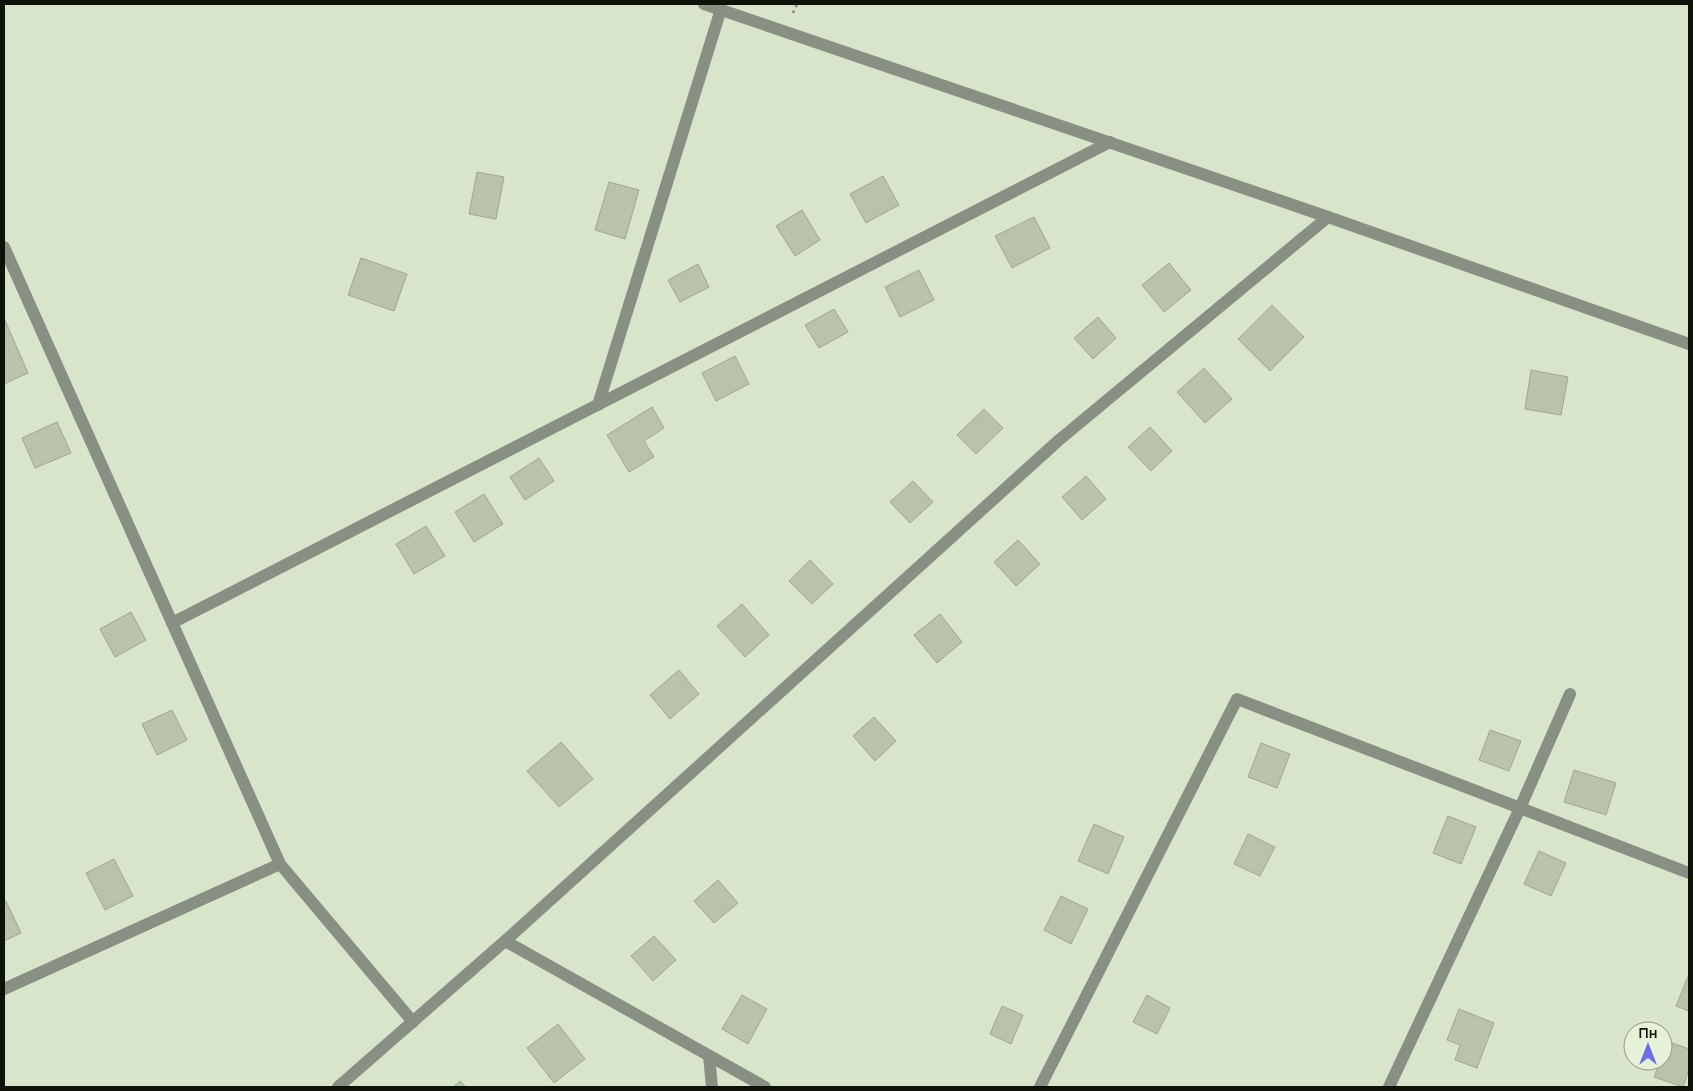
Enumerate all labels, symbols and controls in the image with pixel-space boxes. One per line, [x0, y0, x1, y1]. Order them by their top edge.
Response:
north arrow [1623, 1021, 1673, 1071]
text: Пн [1639, 1023, 1657, 1042]

